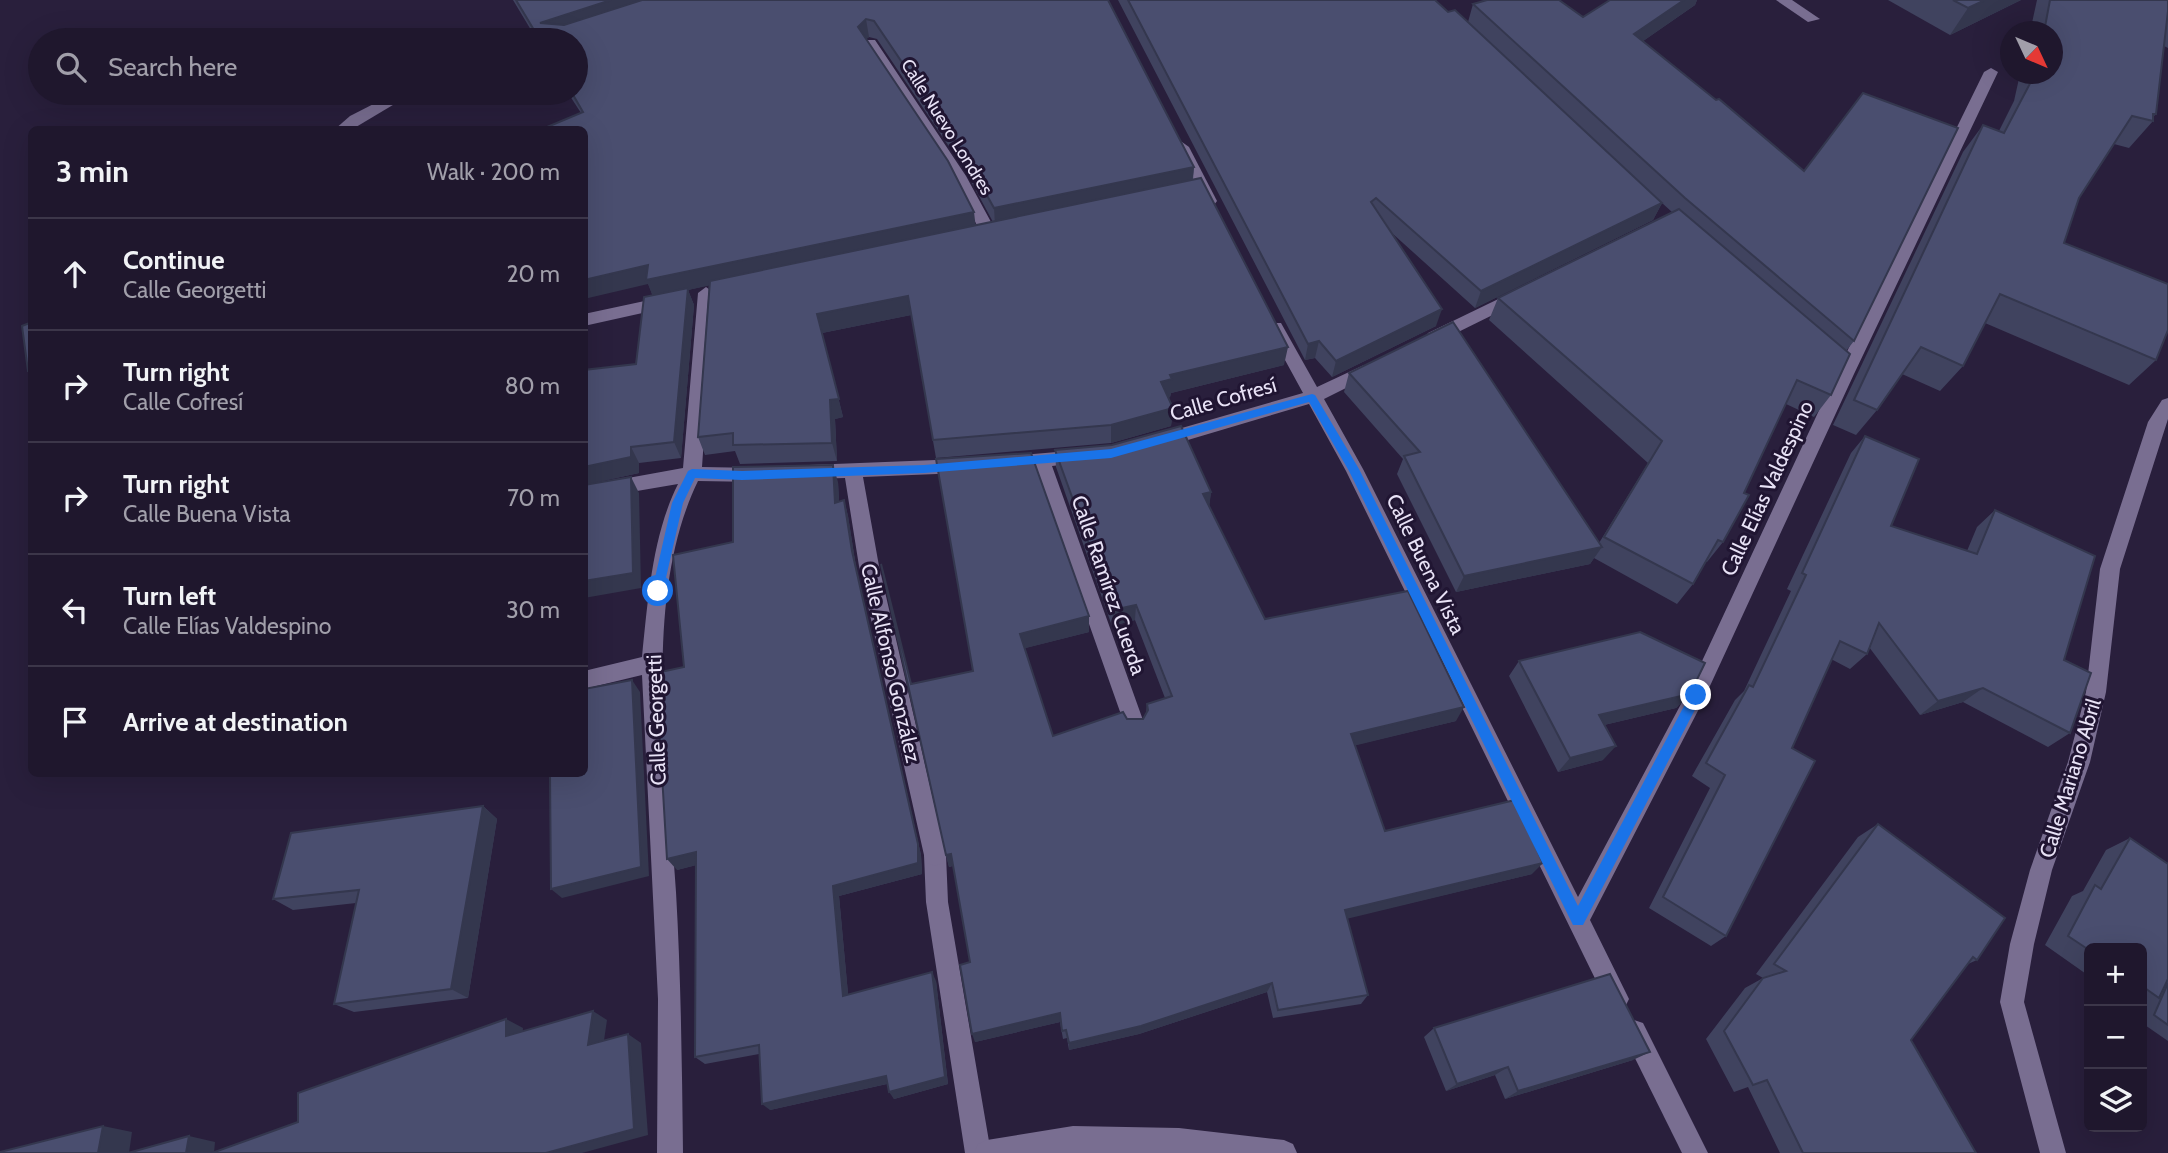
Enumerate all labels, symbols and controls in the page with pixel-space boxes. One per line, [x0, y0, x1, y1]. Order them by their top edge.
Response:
north arrow [2000, 21, 2063, 84]
search box [28, 28, 588, 105]
icon: search [52, 48, 90, 86]
text: Search here [108, 51, 237, 83]
street label: Calle Nuevo Londres [896, 55, 998, 199]
text: 3 min [56, 153, 129, 190]
text: Walk · 200 m [427, 158, 560, 186]
text: Continue [123, 244, 225, 276]
icon: ahead [56, 255, 94, 293]
text: 20 m [507, 260, 560, 288]
text: Calle Georgetti [123, 276, 266, 304]
text: Turn right [123, 356, 229, 388]
icon: right [56, 367, 94, 405]
text: 80 m [505, 372, 560, 400]
street label: Calle Cofresí [1167, 372, 1280, 426]
text: Calle Cofresí [123, 388, 243, 416]
street label: Calle Elías Valdespino [1715, 396, 1819, 580]
text: Turn right [123, 468, 229, 500]
icon: right [56, 479, 94, 517]
text: 70 m [507, 484, 560, 512]
street label: Calle Buena Vista [1381, 490, 1471, 638]
street label: Calle Ramírez Cuerda [1067, 492, 1151, 678]
text: Calle Buena Vista [123, 500, 291, 528]
street label: Calle Alfonso González [856, 561, 926, 765]
route start [642, 575, 673, 606]
text: Turn left [123, 580, 216, 612]
icon: left [56, 591, 94, 629]
text: 30 m [506, 596, 560, 624]
text: Calle Elías Valdespino [123, 612, 331, 640]
street label: Calle Georgetti [641, 654, 671, 786]
route end [1680, 679, 1711, 710]
street label: Calle Mariano Abril [2034, 695, 2106, 861]
icon: arrive [56, 703, 94, 741]
text: Arrive at destination [123, 706, 348, 738]
map controls [2084, 943, 2147, 1132]
button: + [2084, 943, 2147, 1006]
button: − [2084, 1006, 2147, 1069]
button: layers [2084, 1069, 2147, 1132]

